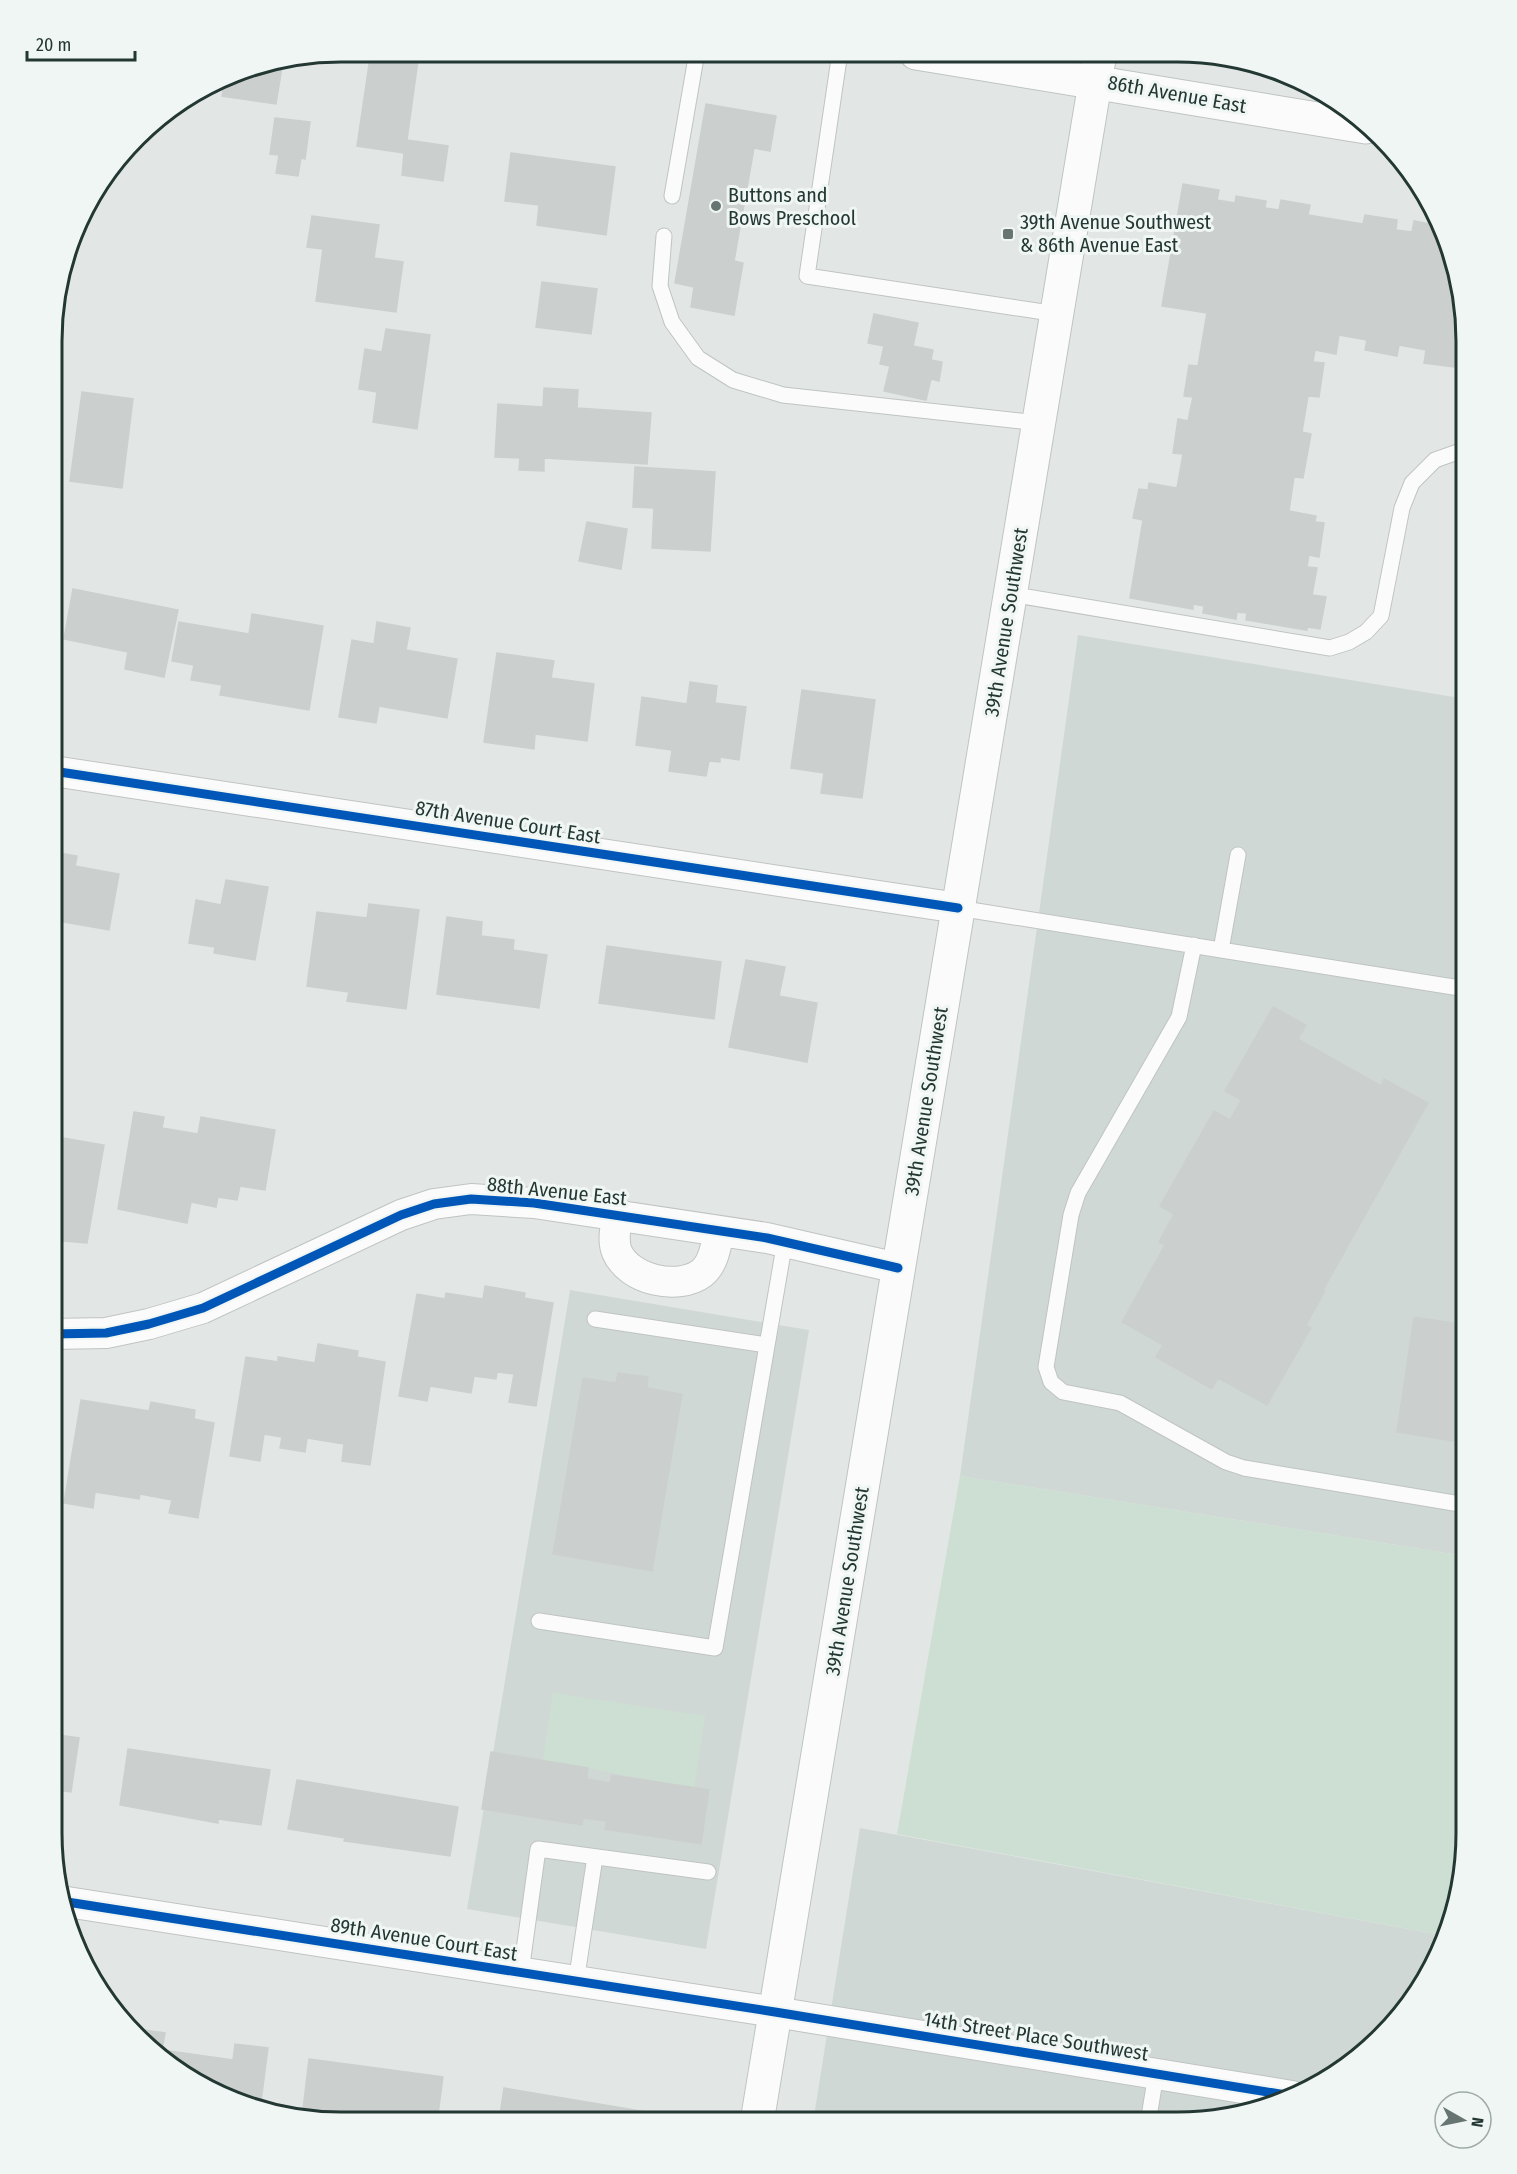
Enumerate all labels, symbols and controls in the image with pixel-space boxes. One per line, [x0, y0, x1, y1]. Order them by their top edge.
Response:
scale bar [27, 24, 135, 62]
text: 20 m [36, 34, 71, 56]
street label: 86th Avenue East [1106, 70, 1249, 118]
place label: Buttons and Bows Preschool [728, 183, 856, 230]
marker: Buttons and Bows Preschool [709, 199, 723, 213]
place label: 39th Avenue Southwest & 86th Avenue East [1020, 210, 1212, 257]
marker: 39th Avenue Southwest & 86th Avenue East [1001, 227, 1015, 241]
street label: 39th Avenue Southwest [979, 525, 1033, 718]
street label: 87th Avenue Court East [414, 796, 603, 849]
street label: 39th Avenue Southwest [899, 1004, 953, 1197]
street label: 88th Avenue East [486, 1172, 629, 1210]
street label: 39th Avenue Southwest [820, 1484, 874, 1677]
street label: 89th Avenue Court East [329, 1912, 520, 1966]
street label: 14th Street Place Southwest [922, 2006, 1151, 2066]
north arrow [1433, 2090, 1493, 2150]
text: N [1467, 2116, 1487, 2128]

